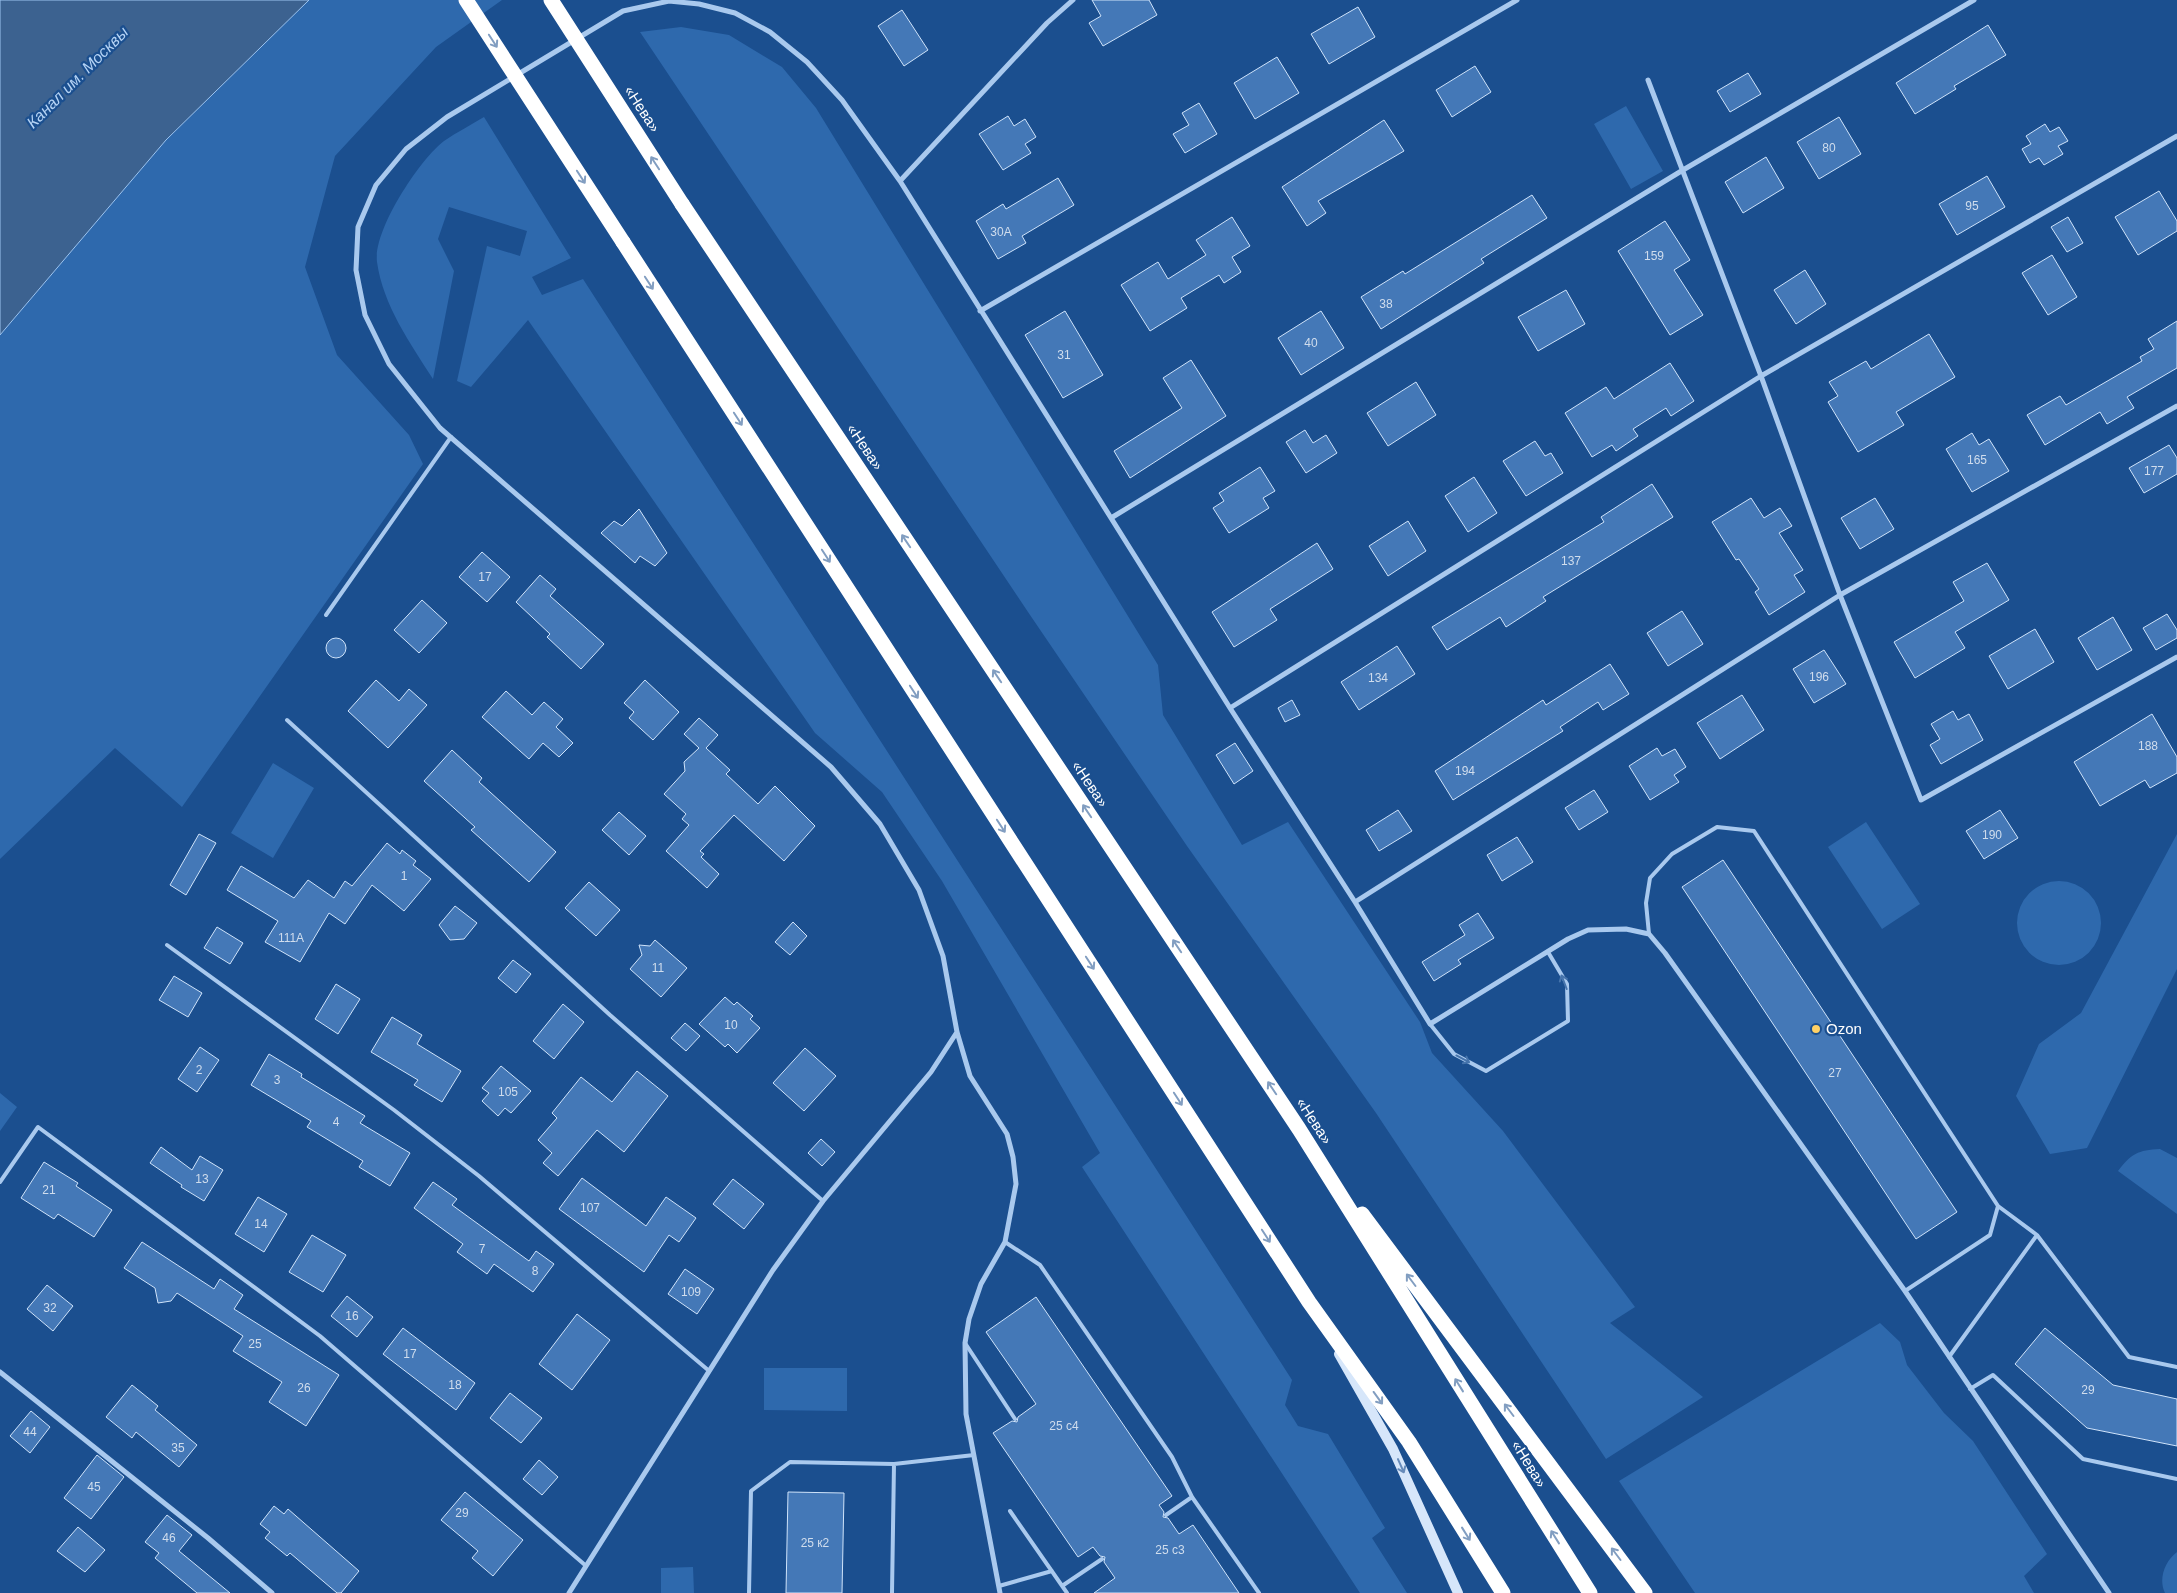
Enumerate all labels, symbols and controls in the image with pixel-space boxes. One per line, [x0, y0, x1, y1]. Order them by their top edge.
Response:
water label: Канал им. Москвы [23, 23, 132, 131]
one-way arrow [488, 34, 498, 48]
street label: «Нева» [621, 82, 664, 135]
house number: 80 [1822, 141, 1836, 155]
one-way arrow [650, 156, 660, 170]
one-way arrow [576, 170, 586, 184]
house number: 95 [1965, 199, 1979, 213]
house number: 30А [990, 225, 1012, 239]
house number: 159 [1644, 249, 1664, 263]
one-way arrow [644, 276, 655, 290]
house number: 38 [1379, 297, 1393, 311]
house number: 40 [1304, 336, 1318, 350]
house number: 31 [1057, 348, 1071, 362]
one-way arrow [733, 412, 743, 426]
street label: «Нева» [844, 420, 887, 473]
house number: 165 [1967, 453, 1987, 467]
house number: 177 [2144, 464, 2164, 478]
one-way arrow [901, 534, 911, 548]
one-way arrow [821, 548, 831, 562]
house number: 137 [1561, 554, 1581, 568]
house number: 17 [478, 570, 492, 584]
one-way arrow [991, 669, 1002, 683]
house number: 196 [1809, 670, 1829, 684]
house number: 134 [1368, 671, 1388, 685]
one-way arrow [910, 685, 920, 699]
house number: 188 [2138, 739, 2158, 753]
street label: «Нева» [1069, 757, 1112, 810]
house number: 194 [1455, 764, 1475, 778]
one-way arrow [1082, 804, 1092, 818]
one-way arrow [996, 819, 1006, 833]
house number: 190 [1982, 828, 2002, 842]
house number: 1 [401, 869, 408, 883]
house number: 111А [278, 931, 304, 945]
one-way arrow [1172, 940, 1182, 954]
one-way arrow [1084, 956, 1095, 970]
house number: 11 [652, 961, 665, 975]
one-way arrow [1559, 975, 1568, 990]
house number: 10 [724, 1018, 738, 1032]
place label: Ozon [1826, 1020, 1862, 1037]
marker: Ozon [1810, 1023, 1822, 1035]
one-way arrow [1455, 1054, 1470, 1064]
house number: 2 [196, 1063, 203, 1077]
house number: 27 [1828, 1066, 1842, 1080]
house number: 3 [274, 1073, 281, 1087]
one-way arrow [1267, 1082, 1277, 1096]
house number: 105 [498, 1085, 518, 1099]
one-way arrow [1173, 1092, 1183, 1106]
street label: «Нева» [1293, 1094, 1336, 1147]
house number: 4 [333, 1115, 340, 1129]
house number: 13 [195, 1172, 209, 1186]
house number: 21 [42, 1183, 56, 1197]
house number: 107 [580, 1201, 600, 1215]
house number: 14 [254, 1217, 268, 1231]
one-way arrow [1261, 1228, 1271, 1242]
house number: 7 [479, 1242, 486, 1256]
house number: 8 [532, 1264, 539, 1278]
one-way arrow [1406, 1274, 1417, 1287]
house number: 109 [681, 1285, 701, 1299]
house number: 32 [43, 1301, 57, 1315]
house number: 16 [345, 1309, 359, 1323]
house number: 25 [248, 1337, 262, 1351]
house number: 17 [403, 1347, 417, 1361]
house number: 18 [448, 1378, 462, 1392]
one-way arrow [1453, 1378, 1464, 1392]
house number: 26 [297, 1381, 311, 1395]
house number: 29 [2081, 1383, 2095, 1397]
one-way arrow [1373, 1391, 1383, 1405]
one-way arrow [1503, 1404, 1514, 1417]
house number: 25 с4 [1049, 1419, 1079, 1433]
house number: 44 [23, 1425, 37, 1439]
street label: «Нева» [1508, 1437, 1550, 1490]
house number: 35 [171, 1441, 185, 1455]
one-way arrow [1396, 1458, 1406, 1473]
house number: 45 [87, 1480, 101, 1494]
house number: 29 [455, 1506, 469, 1520]
one-way arrow [1462, 1527, 1472, 1541]
one-way arrow [1550, 1530, 1560, 1544]
house number: 46 [162, 1531, 176, 1545]
house number: 25 к2 [801, 1536, 830, 1550]
house number: 25 с3 [1155, 1543, 1185, 1557]
one-way arrow [1611, 1548, 1622, 1561]

